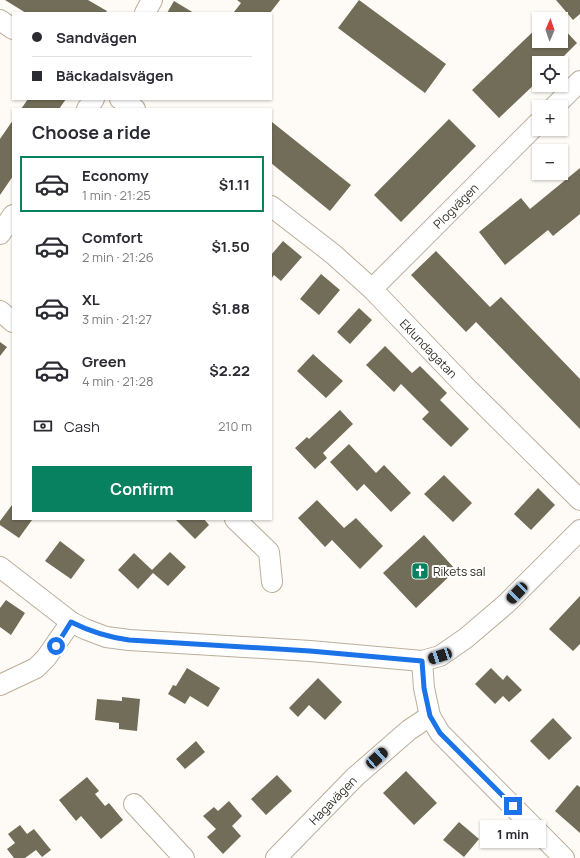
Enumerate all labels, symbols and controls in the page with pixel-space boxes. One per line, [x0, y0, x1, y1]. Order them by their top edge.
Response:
north arrow [532, 12, 568, 48]
map controls [532, 12, 568, 180]
text: Sandvägen [56, 27, 137, 48]
button: locate [532, 56, 568, 92]
text: Bäckadalsvägen [56, 65, 173, 86]
button: + [532, 100, 568, 136]
text: Choose a ride [32, 120, 151, 144]
button: − [532, 144, 568, 180]
text: Economy [82, 165, 149, 186]
icon: car [34, 166, 70, 202]
text: $1.11 [219, 174, 250, 195]
street label: Plogvägen [429, 179, 482, 232]
text: 1 min · 21:25 [82, 186, 151, 204]
text: Comfort [82, 227, 143, 248]
icon: car [34, 228, 70, 264]
text: $1.50 [211, 236, 250, 257]
text: 2 min · 21:26 [82, 248, 154, 266]
text: XL [82, 289, 100, 310]
icon: car [34, 290, 70, 326]
text: $1.88 [212, 298, 250, 319]
text: 3 min · 21:27 [82, 310, 152, 328]
street label: Eklundagatan [396, 315, 461, 382]
text: Green [82, 351, 126, 372]
icon: car [34, 352, 70, 388]
text: $2.22 [209, 360, 250, 381]
text: 4 min · 21:28 [82, 372, 154, 390]
icon: cash [32, 415, 54, 437]
text: Cash [64, 416, 100, 437]
text: 210 m [218, 417, 252, 435]
button: Confirm [32, 466, 252, 512]
church icon: Rikets sal [410, 561, 430, 581]
place label: Rikets sal [433, 563, 486, 580]
car [504, 580, 530, 606]
route start [47, 637, 65, 655]
car [427, 647, 453, 665]
car [364, 746, 390, 770]
street label: Hagavägen [305, 772, 360, 828]
route end [504, 797, 522, 815]
callout: 1 min [480, 820, 546, 848]
text: 1 min [497, 825, 529, 843]

